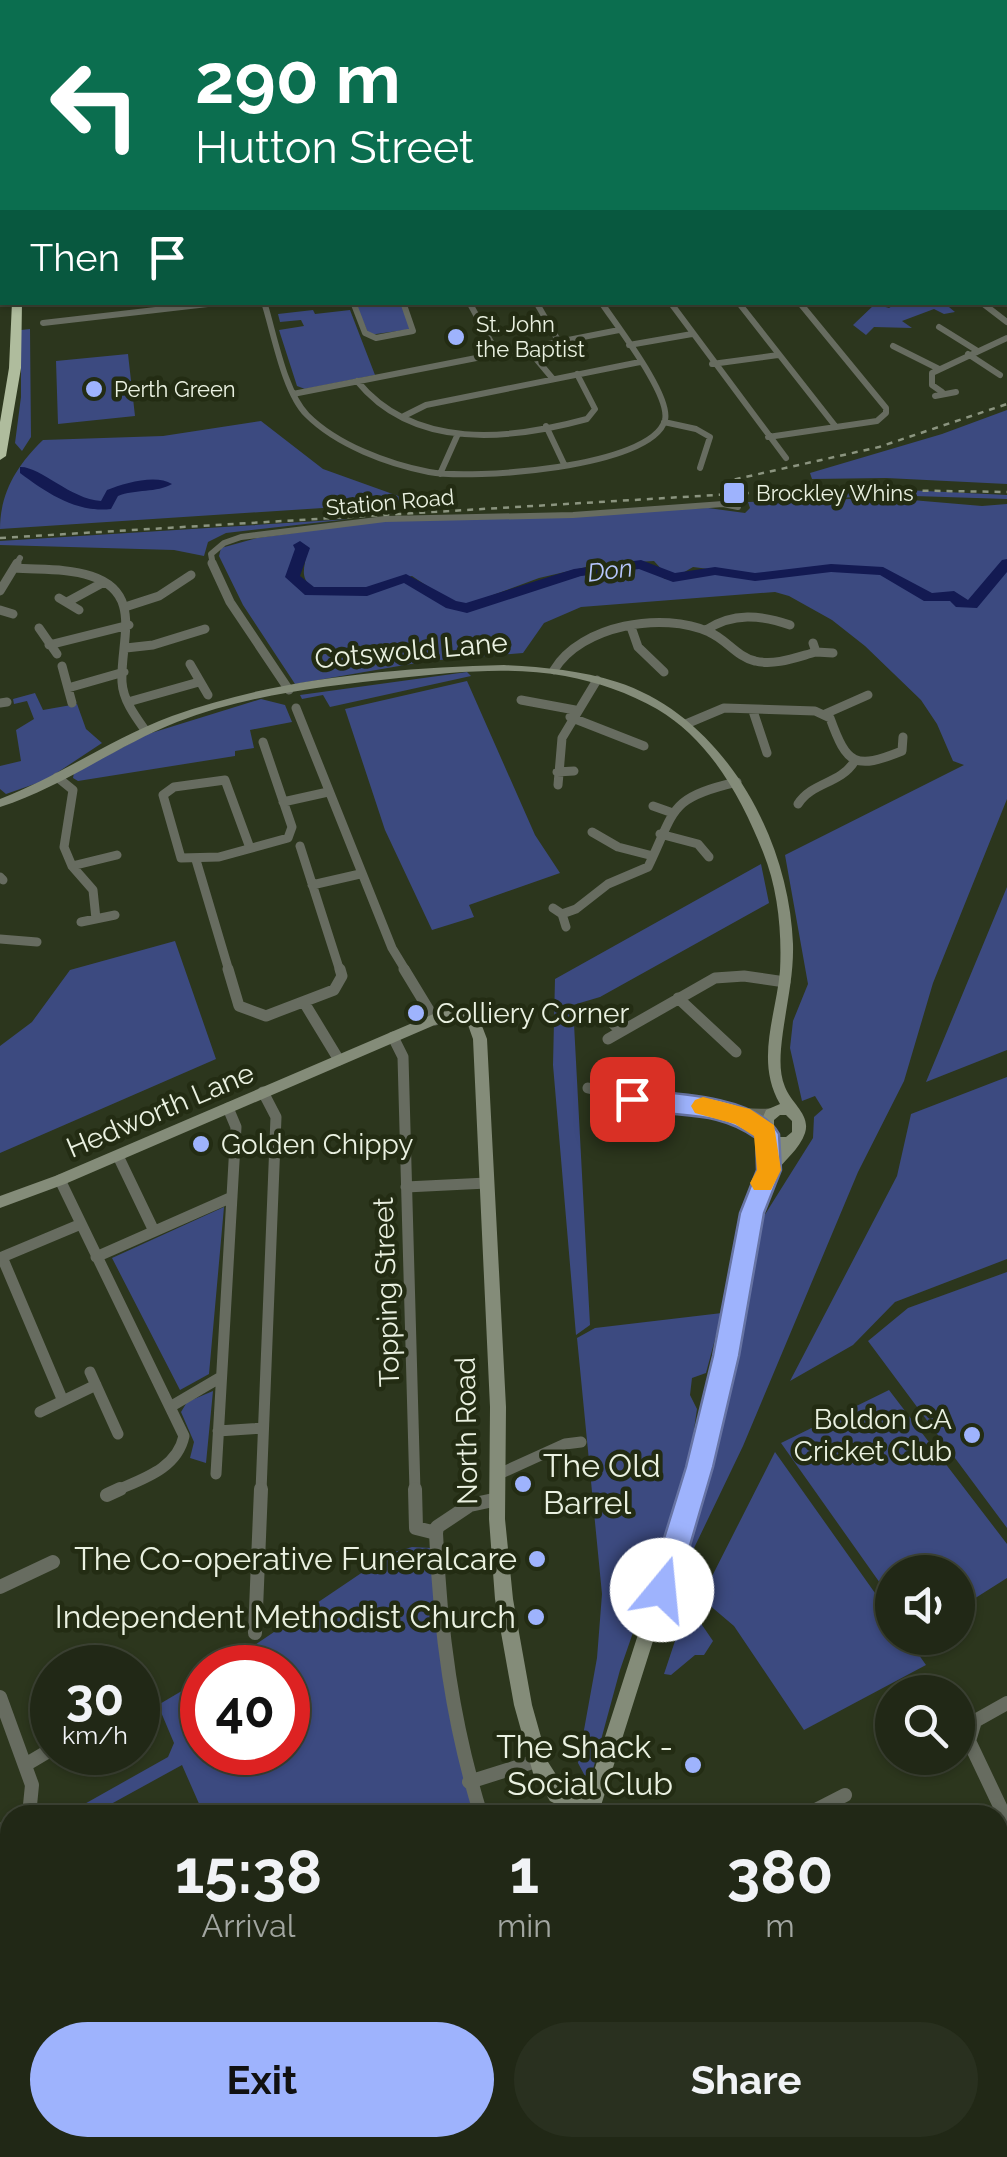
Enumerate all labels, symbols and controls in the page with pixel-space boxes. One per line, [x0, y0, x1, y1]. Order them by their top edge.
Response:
text: 290 m [195, 37, 401, 119]
icon: left [30, 40, 160, 170]
text: Hutton Street [195, 121, 474, 174]
icon: arrive [140, 230, 195, 285]
text: Then [30, 235, 120, 280]
place label: St. John the Baptist [476, 311, 586, 362]
marker: St. John the Baptist [445, 326, 467, 348]
place label: Perth Green [114, 376, 236, 402]
marker: Perth Green [83, 378, 105, 400]
marker: Brockley Whins [721, 480, 747, 506]
place label: Brockley Whins [756, 480, 914, 506]
street label: Station Road [325, 483, 455, 521]
water label: Don [586, 552, 634, 588]
street label: Cotswold Lane [313, 626, 509, 675]
place label: Colliery Corner [436, 997, 629, 1030]
marker: Colliery Corner [405, 1002, 427, 1024]
street label: Hedworth Lane [62, 1056, 259, 1165]
pin [590, 1057, 675, 1142]
icon: arrive [605, 1072, 660, 1127]
place label: Golden Chippy [221, 1128, 414, 1161]
marker: Golden Chippy [190, 1133, 212, 1155]
street label: Topping Street [367, 1196, 406, 1387]
street label: North Road [449, 1357, 484, 1505]
place label: Boldon CA Cricket Club [794, 1403, 952, 1468]
marker: Boldon CA Cricket Club [961, 1424, 983, 1446]
place label: The Old Barrel [543, 1447, 661, 1521]
marker: The Old Barrel [512, 1473, 534, 1495]
position arrow [610, 1538, 714, 1642]
place label: The Co-operative Funeralcare [74, 1540, 517, 1577]
marker: The Co-operative Funeralcare [526, 1548, 548, 1570]
map controls [875, 1555, 975, 1775]
button: sound [875, 1555, 975, 1655]
place label: Independent Methodist Church [55, 1598, 516, 1635]
marker: Independent Methodist Church [525, 1606, 547, 1628]
speed limit sign: 40 [180, 1645, 310, 1775]
text: 30 [66, 1668, 124, 1727]
button: search [875, 1675, 975, 1775]
text: km/h [62, 1720, 128, 1750]
place label: The Shack - Social Club [496, 1728, 673, 1802]
marker: The Shack - Social Club [682, 1754, 704, 1776]
text: 15:38 [175, 1837, 322, 1907]
text: 1 [510, 1837, 539, 1907]
text: 380 [727, 1837, 833, 1907]
text: Arrival [202, 1907, 295, 1944]
text: min [497, 1907, 552, 1944]
text: m [765, 1907, 795, 1944]
button: Exit [30, 2022, 494, 2137]
button: Share [514, 2022, 978, 2137]

